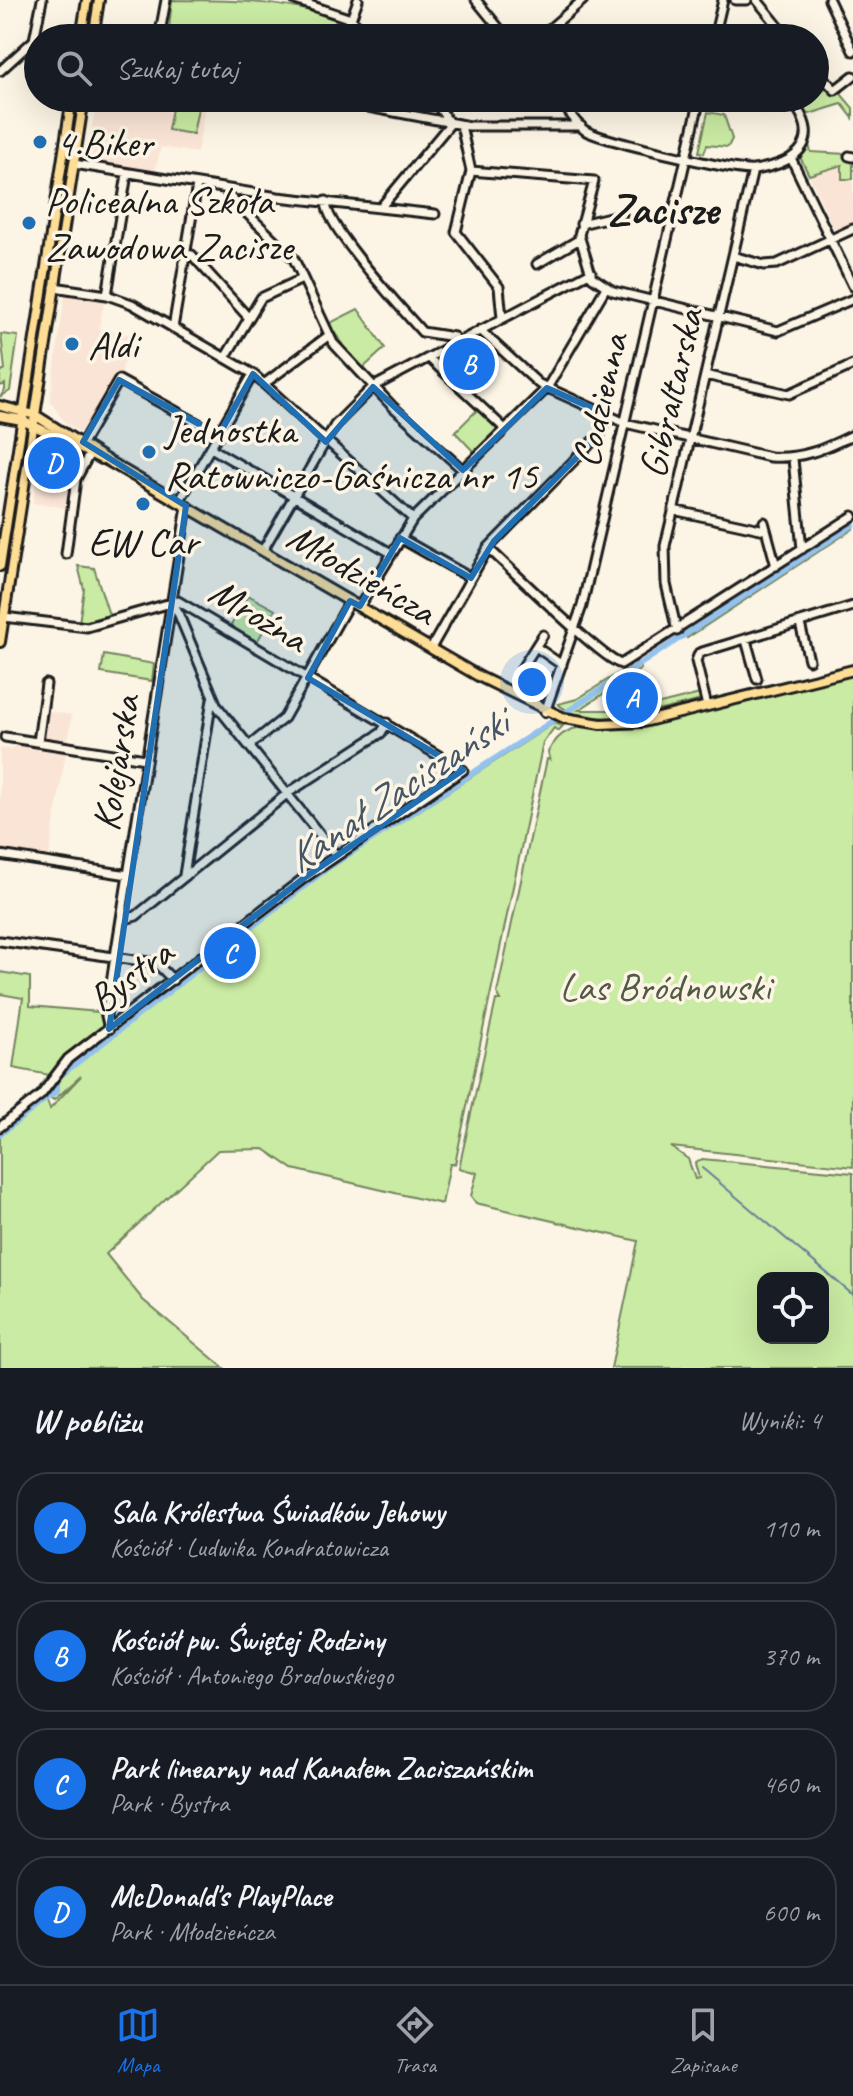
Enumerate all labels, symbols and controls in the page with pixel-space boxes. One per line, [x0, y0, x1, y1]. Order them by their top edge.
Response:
search box [24, 24, 829, 112]
icon: search [52, 46, 96, 90]
text: Szukaj tutaj [116, 49, 238, 87]
place label: 4.Biker [56, 118, 155, 168]
marker: 4.Biker [31, 133, 49, 151]
place label: Policealna Szkoła Zawodowa Zacisze [45, 176, 295, 272]
district label: Zacisze [608, 182, 721, 237]
marker: Policealna Szkoła Zawodowa Zacisze [20, 214, 38, 232]
street label: Gibraltarska [627, 301, 715, 483]
place label: Aldi [88, 320, 143, 370]
street label: Codzienna [560, 326, 640, 472]
pin: B [443, 334, 495, 394]
marker: Aldi [63, 335, 81, 353]
place label: Jednostka Ratowniczo-Gaśnicza nr 15 [163, 405, 540, 501]
pin: D [28, 433, 80, 493]
marker: Jednostka Ratowniczo-Gaśnicza nr 15 [140, 443, 158, 461]
marker: EW Car [134, 495, 152, 513]
street label: Młodzieńcza [278, 511, 447, 638]
place label: EW Car [88, 517, 201, 567]
street label: Mroźna [200, 566, 319, 665]
your location [512, 662, 552, 702]
pin: A [606, 668, 658, 728]
street label: Kolejarska [81, 689, 152, 834]
water label: Kanał Zaciszański [276, 692, 526, 885]
pin: C [204, 923, 256, 983]
street label: Bystra [78, 926, 185, 1024]
park label: Las Bródnowski [559, 962, 775, 1012]
map controls [757, 1272, 829, 1344]
button: locate [757, 1272, 829, 1344]
text: W pobliżu [32, 1399, 141, 1442]
text: Wyniki: 4 [739, 1404, 821, 1437]
text: Sala Królestwa Świadków Jehowy [110, 1493, 444, 1531]
text: A [53, 1512, 67, 1545]
text: 110 m [763, 1512, 819, 1545]
text: Kościół · Ludwika Kondratowicza [110, 1531, 388, 1564]
text: Kościół pw. Świętej Rodziny [110, 1621, 384, 1659]
text: B [53, 1640, 67, 1673]
text: 370 m [763, 1640, 819, 1673]
text: Kościół · Antoniego Brodowskiego [110, 1659, 393, 1692]
text: Park linearny nad Kanałem Zaciszańskim [110, 1749, 532, 1787]
text: C [54, 1768, 66, 1801]
text: 460 m [763, 1768, 819, 1801]
text: Park · Bystra [110, 1787, 229, 1820]
text: McDonald's PlayPlace [110, 1877, 332, 1915]
text: D [52, 1896, 68, 1929]
text: 600 m [763, 1896, 819, 1929]
text: Park · Młodzieńcza [110, 1915, 275, 1948]
tab: Mapa [116, 2003, 160, 2079]
tab: Trasa [393, 2003, 437, 2079]
tab: Zapisane [670, 2003, 737, 2079]

